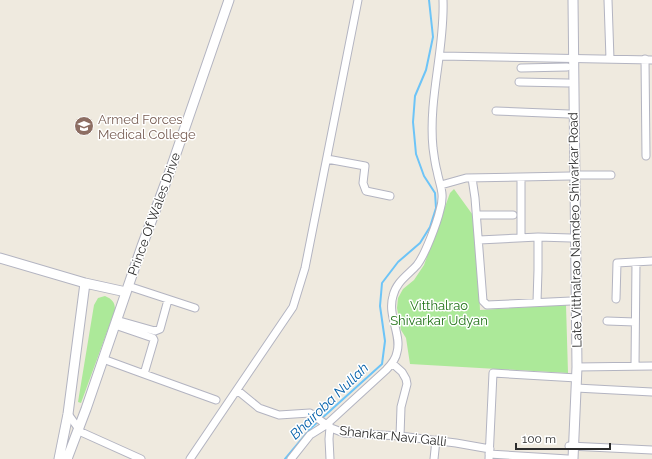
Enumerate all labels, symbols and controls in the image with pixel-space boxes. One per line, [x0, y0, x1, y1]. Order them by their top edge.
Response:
place label: Armed Forces Medical College [98, 112, 196, 142]
street label: Late Vitthalrao Namdeo Shivarkar Road [565, 112, 585, 348]
school or university icon: Armed Forces Medical College [73, 115, 95, 137]
street label: Prince Of Wales Drive [125, 150, 183, 277]
park label: Vitthalrao Shivarkar Udyan [390, 298, 488, 328]
water label: Bhairoba Nullah [286, 359, 372, 442]
street label: Shankar Navi Galli [339, 423, 447, 449]
scale bar [516, 425, 610, 451]
text: 100 m [522, 432, 556, 446]

